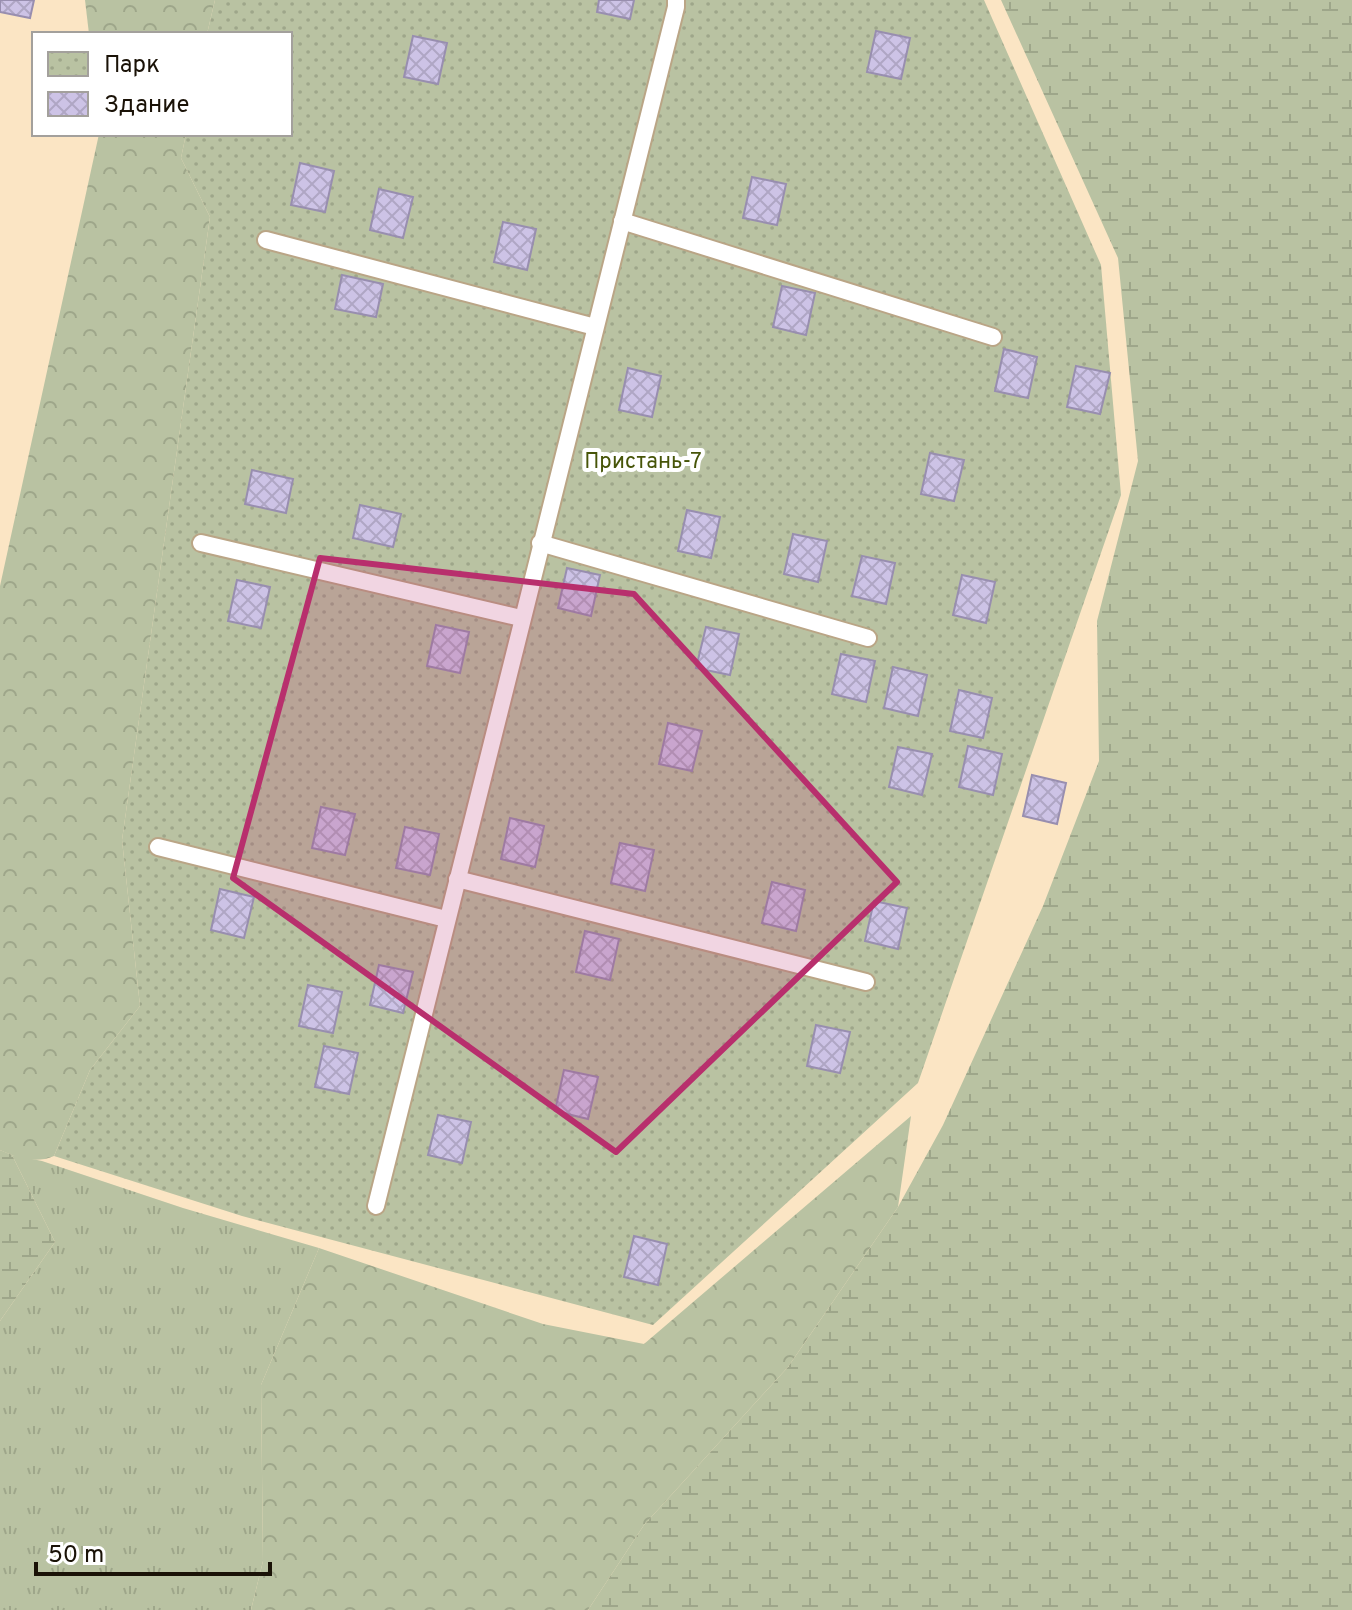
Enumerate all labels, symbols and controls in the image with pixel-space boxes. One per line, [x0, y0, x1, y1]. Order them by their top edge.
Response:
legend [32, 32, 292, 136]
text: Парк [104, 51, 160, 81]
text: Здание [104, 91, 190, 121]
park label: Пристань-7 [584, 449, 702, 476]
scale bar [36, 1526, 270, 1576]
text: 50 m [48, 1541, 104, 1571]

